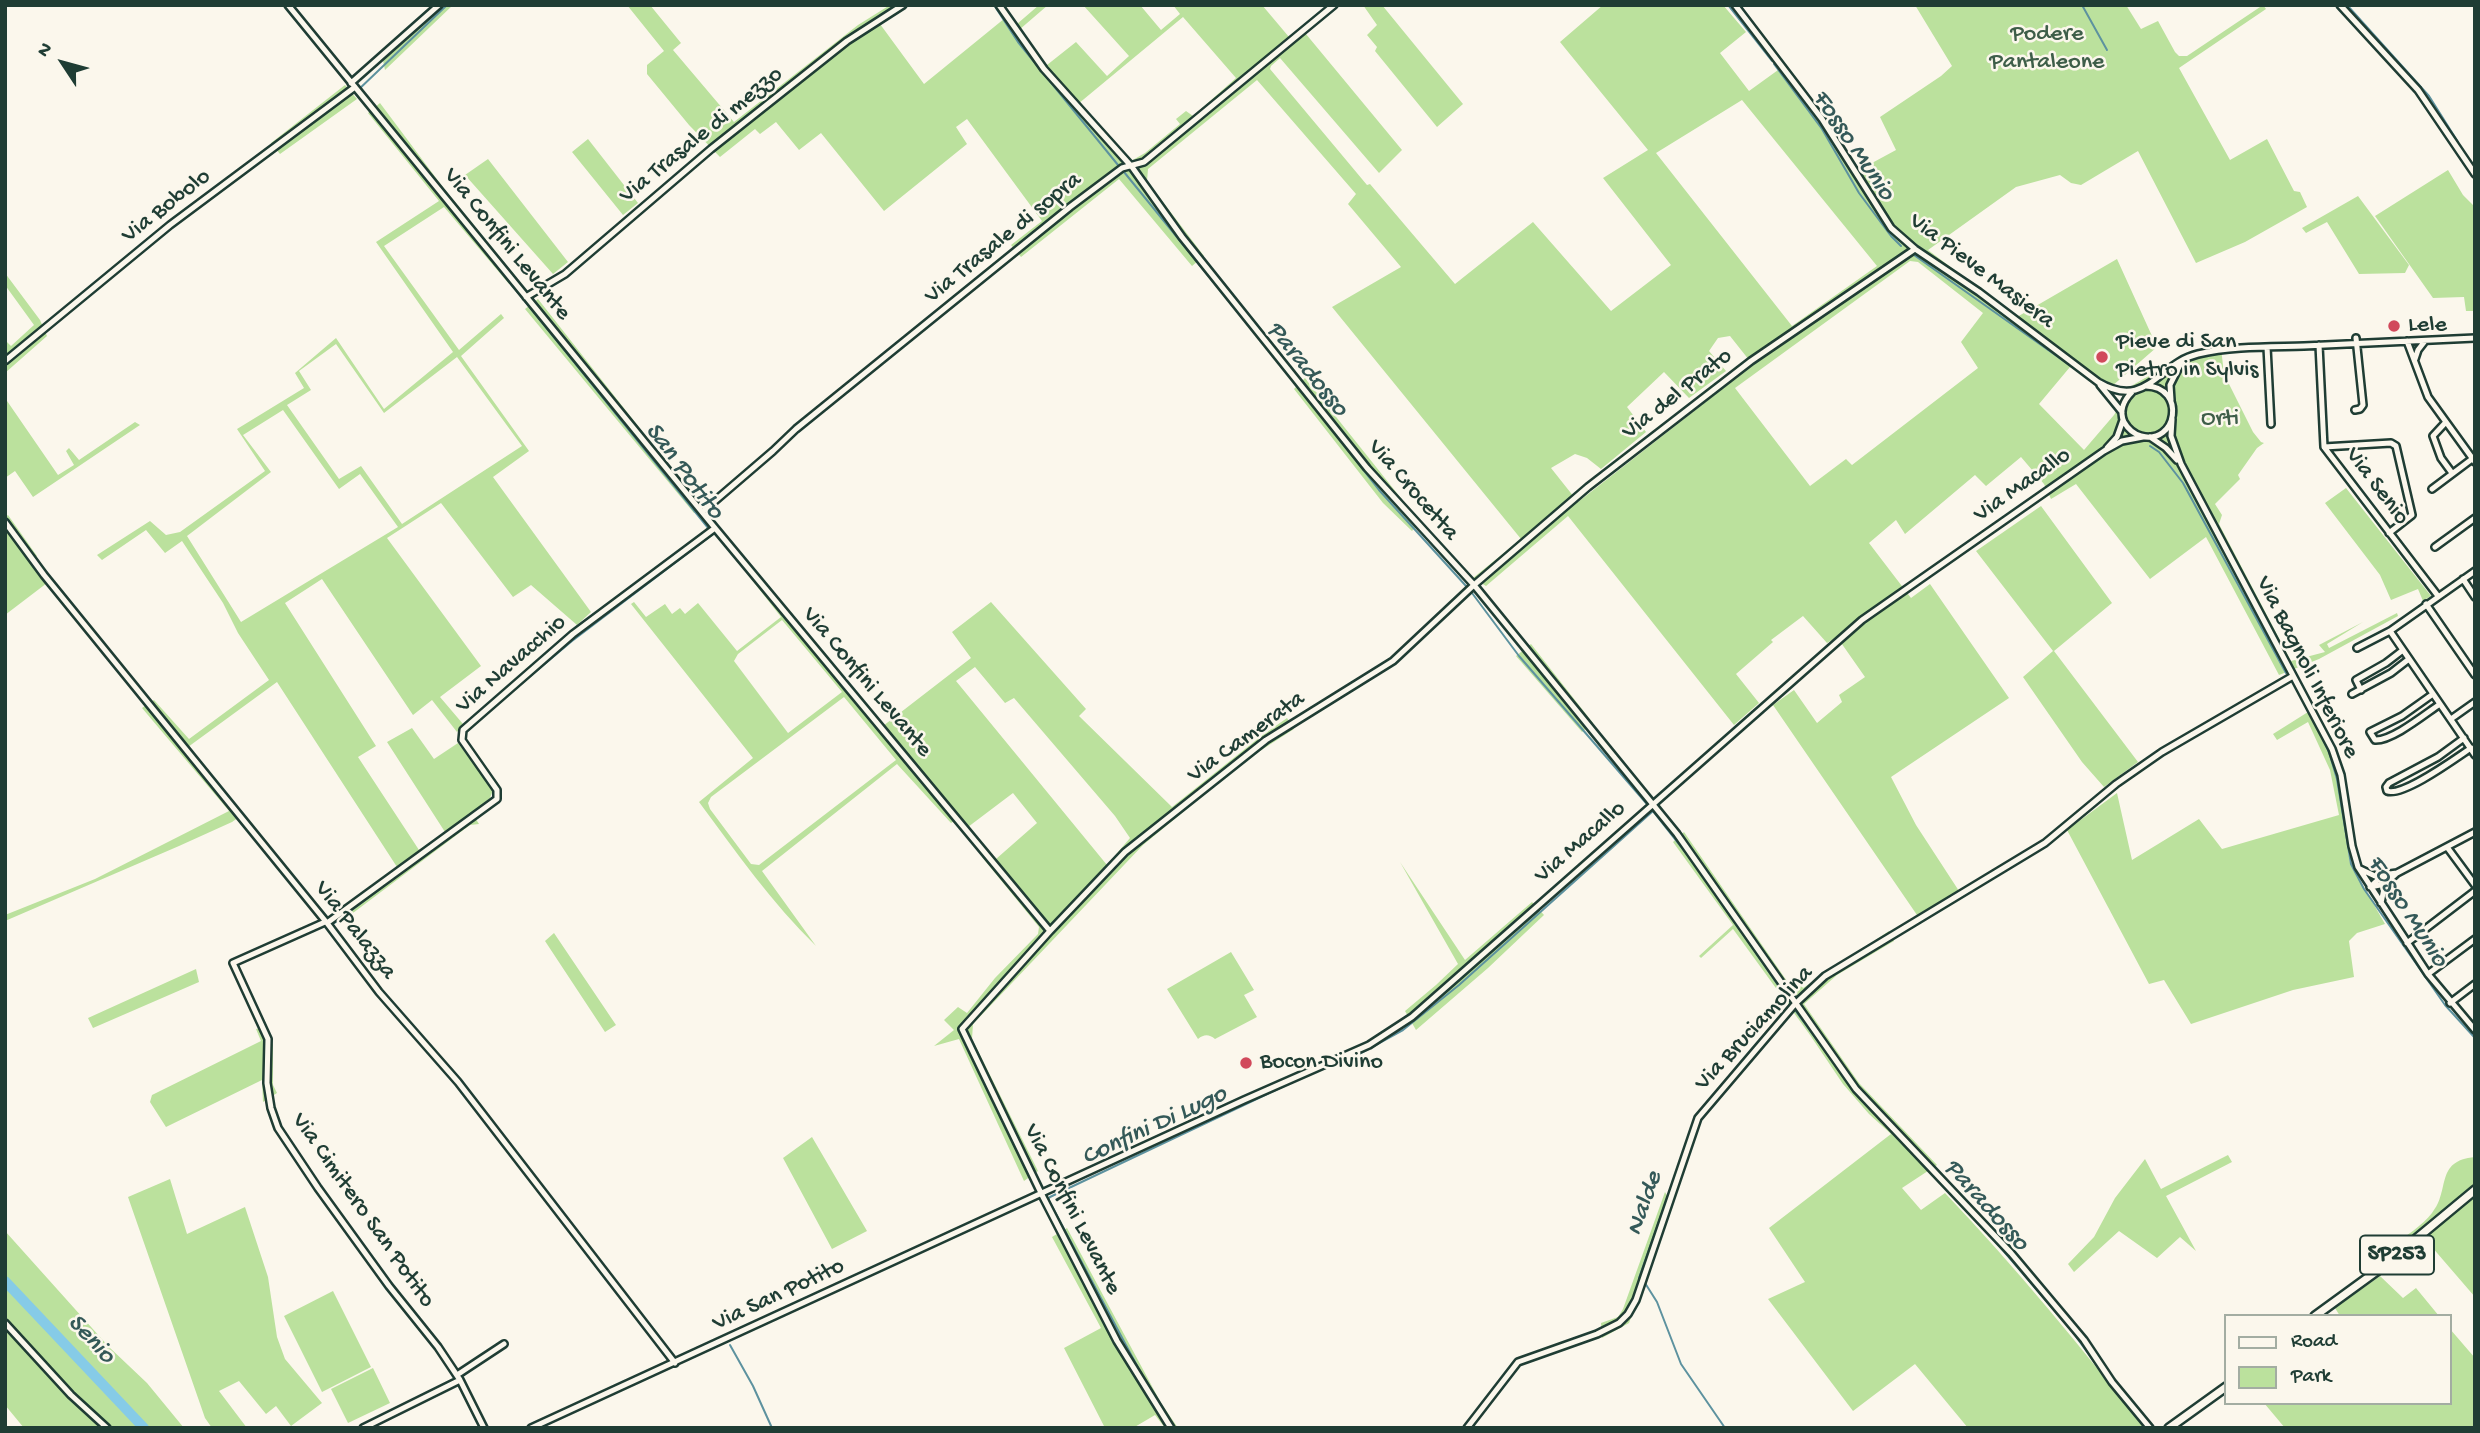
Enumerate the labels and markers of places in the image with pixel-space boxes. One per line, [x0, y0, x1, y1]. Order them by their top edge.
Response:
place label: Lele [2408, 312, 2447, 340]
marker: Lele [2386, 318, 2402, 334]
place label: Pieve di San Pietro in Sylvis [2116, 329, 2258, 385]
marker: Pieve di San Pietro in Sylvis [2094, 349, 2110, 365]
place label: Bocon Divino [1260, 1049, 1383, 1077]
marker: Bocon Divino [1238, 1055, 1254, 1071]

